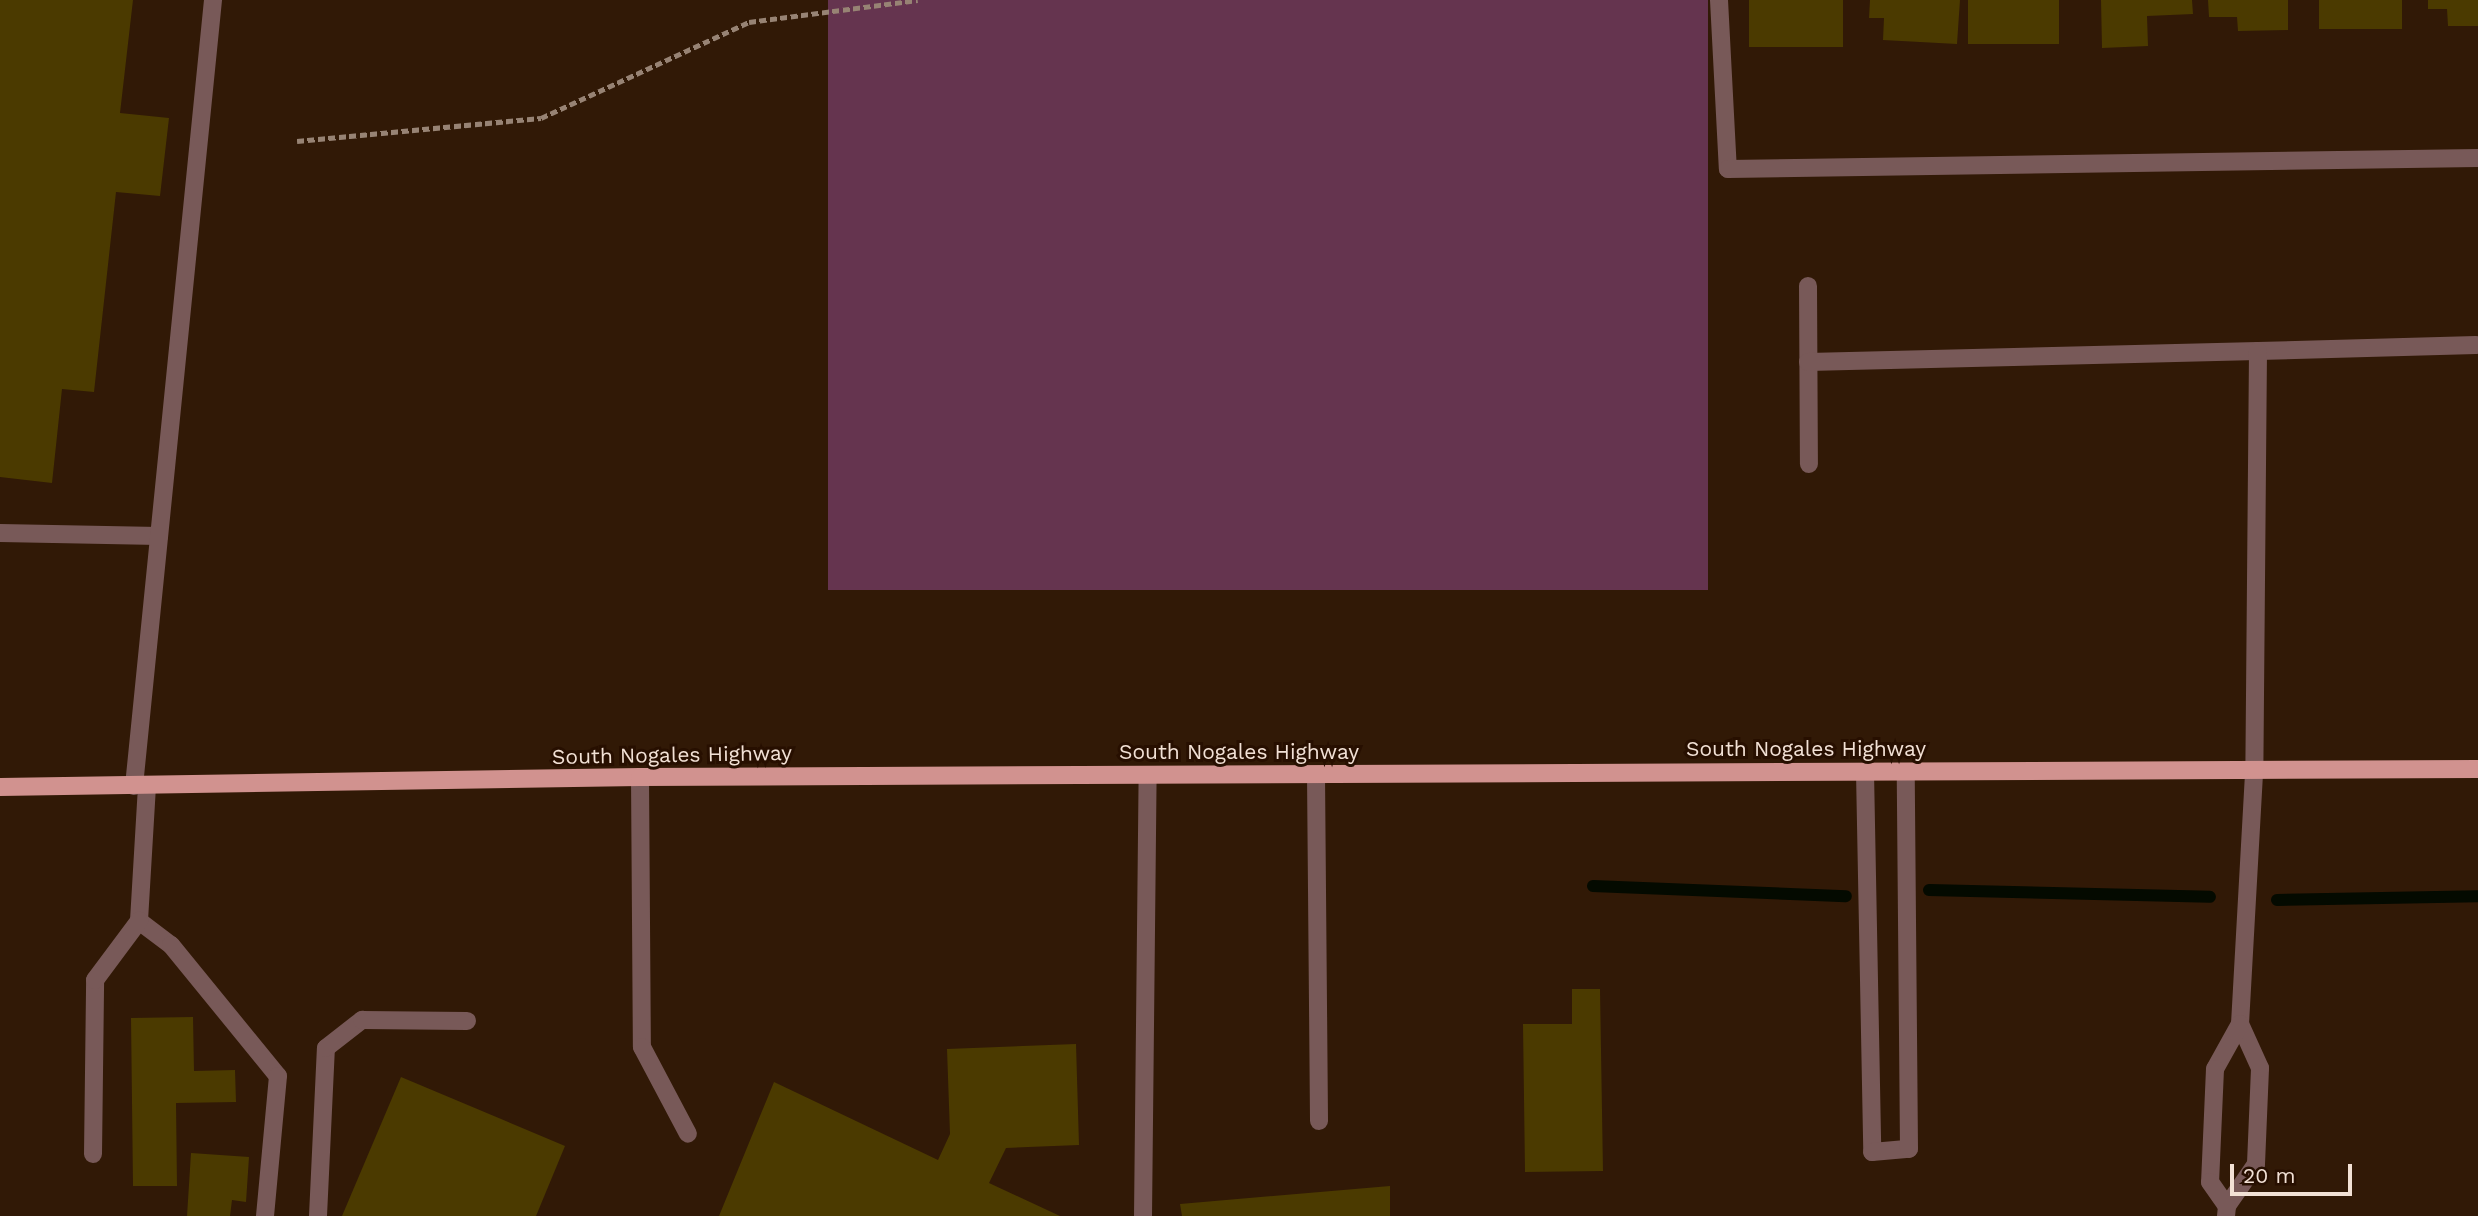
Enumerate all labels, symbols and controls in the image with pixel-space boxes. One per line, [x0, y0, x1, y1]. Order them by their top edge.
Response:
street label: South Nogales Highway [1686, 736, 1926, 762]
street label: South Nogales Highway [1119, 739, 1359, 765]
street label: South Nogales Highway [552, 740, 792, 770]
scale bar [2233, 1150, 2356, 1194]
text: 20 m [2243, 1163, 2295, 1188]

